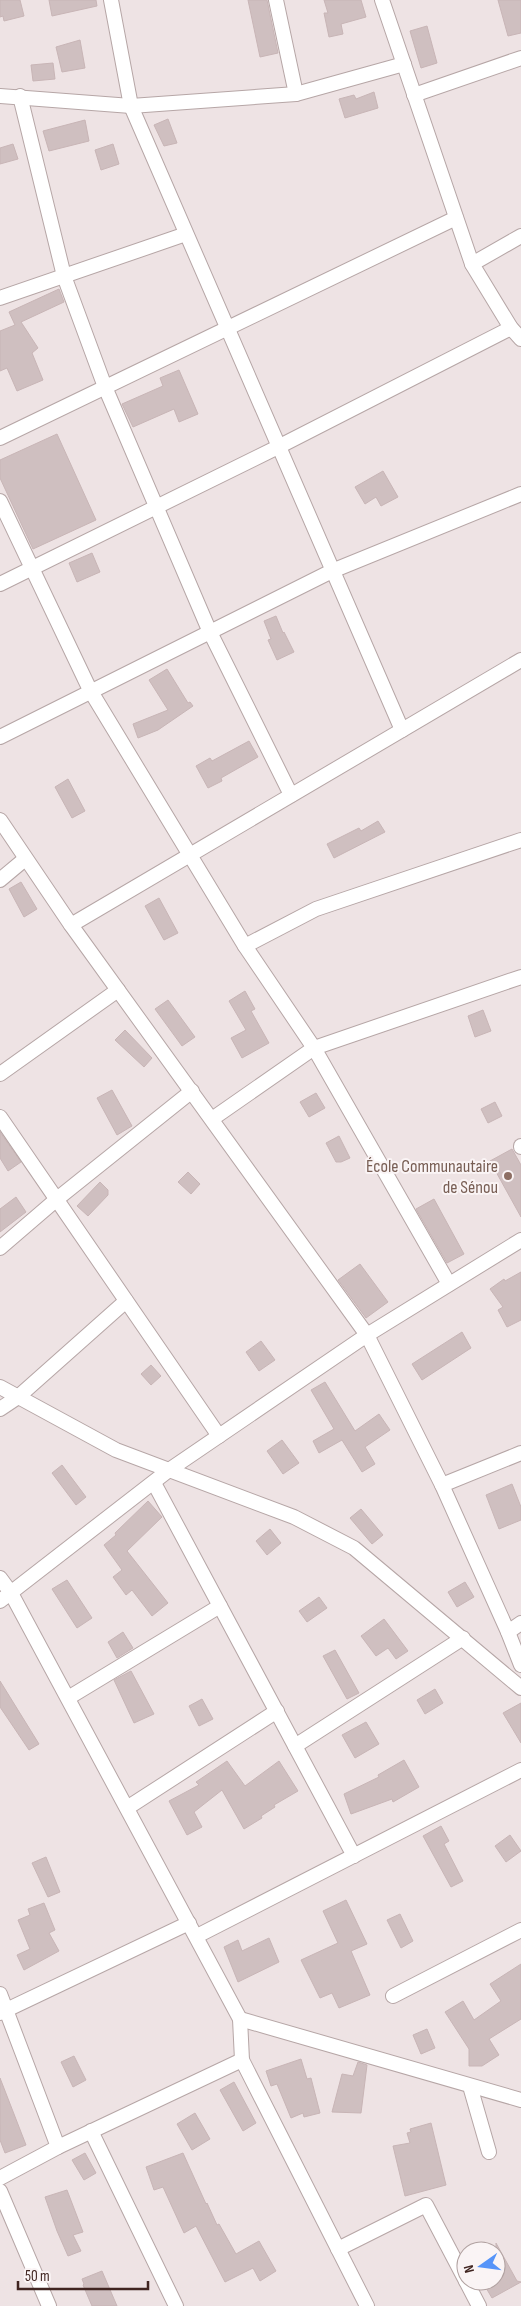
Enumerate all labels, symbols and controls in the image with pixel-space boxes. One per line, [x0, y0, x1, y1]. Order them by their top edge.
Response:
place label: École Communautaire de Sénou [366, 1156, 498, 1198]
marker: École Communautaire de Sénou [502, 1170, 514, 1182]
north arrow [456, 2241, 506, 2291]
scale bar [18, 2258, 148, 2290]
text: N [460, 2263, 478, 2275]
text: 50 m [25, 2267, 50, 2286]

